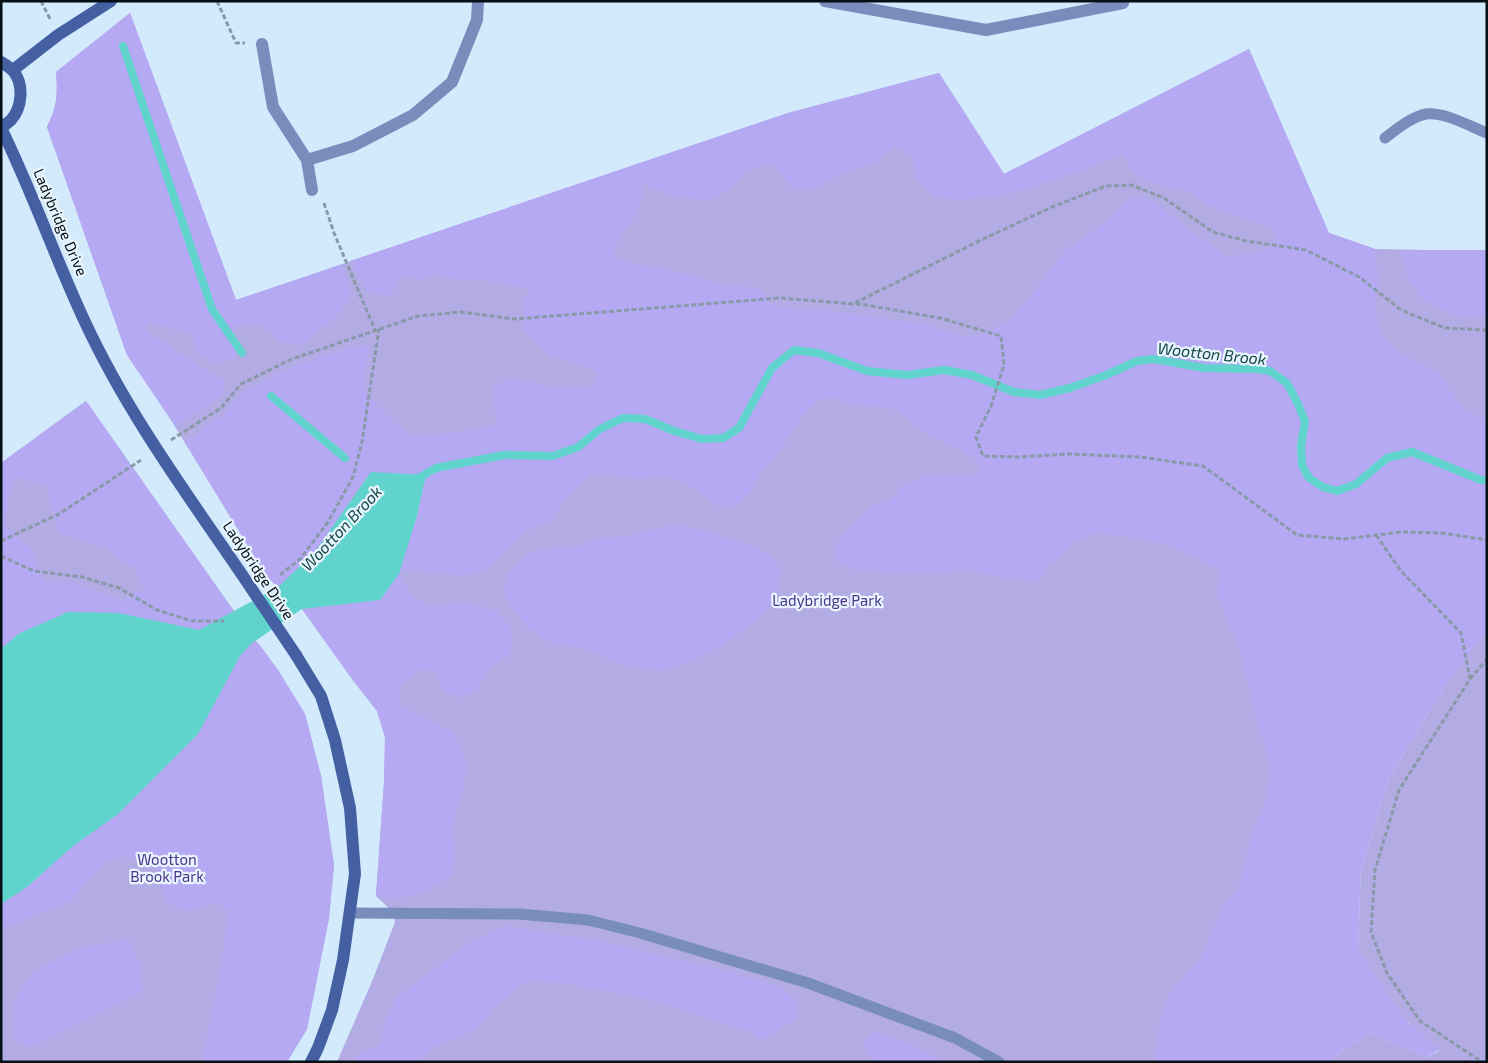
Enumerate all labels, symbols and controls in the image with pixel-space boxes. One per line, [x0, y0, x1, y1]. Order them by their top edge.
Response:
street label: Ladybridge Drive [30, 166, 92, 278]
water label: Wootton Brook [1157, 338, 1267, 368]
water label: Wootton Brook [297, 482, 385, 574]
street label: Ladybridge Drive [219, 517, 299, 623]
park label: Ladybridge Park [772, 591, 882, 609]
park label: Wootton Brook Park [130, 850, 204, 885]

